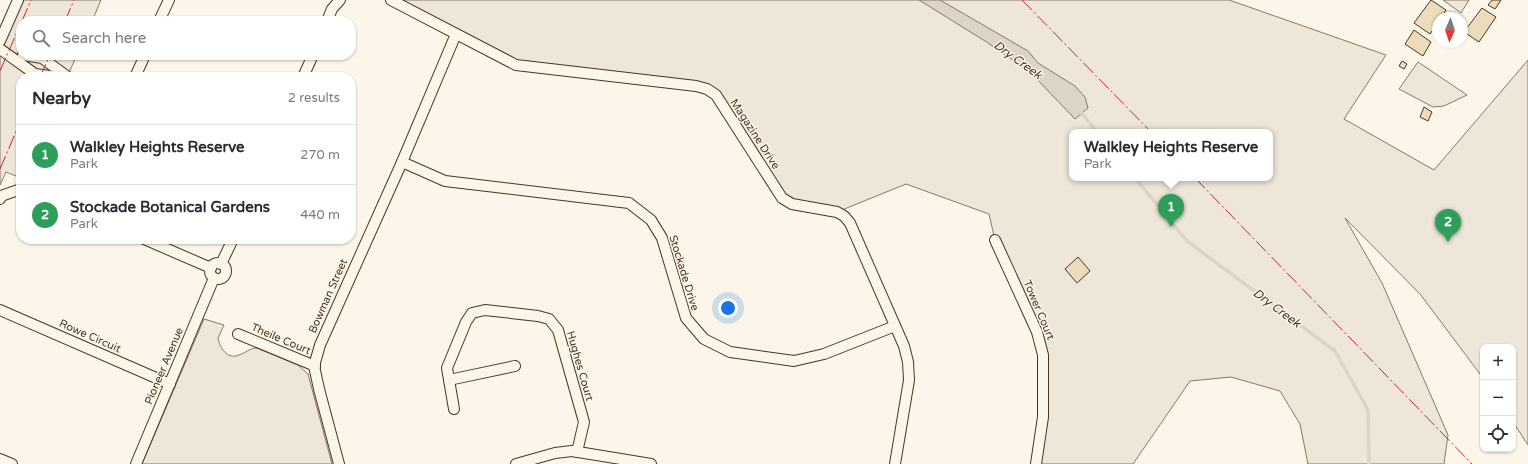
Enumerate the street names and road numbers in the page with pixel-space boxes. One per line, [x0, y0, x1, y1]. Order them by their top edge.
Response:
street label: Magazine Drive [727, 96, 783, 172]
street label: Stockade Drive [666, 234, 702, 312]
street label: Bowman Street [306, 257, 350, 335]
street label: Tower Court [1021, 278, 1057, 342]
street label: Rowe Circuit [57, 317, 123, 355]
street label: Theile Court [249, 321, 313, 357]
street label: Pioneer Avenue [142, 326, 186, 406]
street label: Hughes Court [564, 330, 596, 402]

